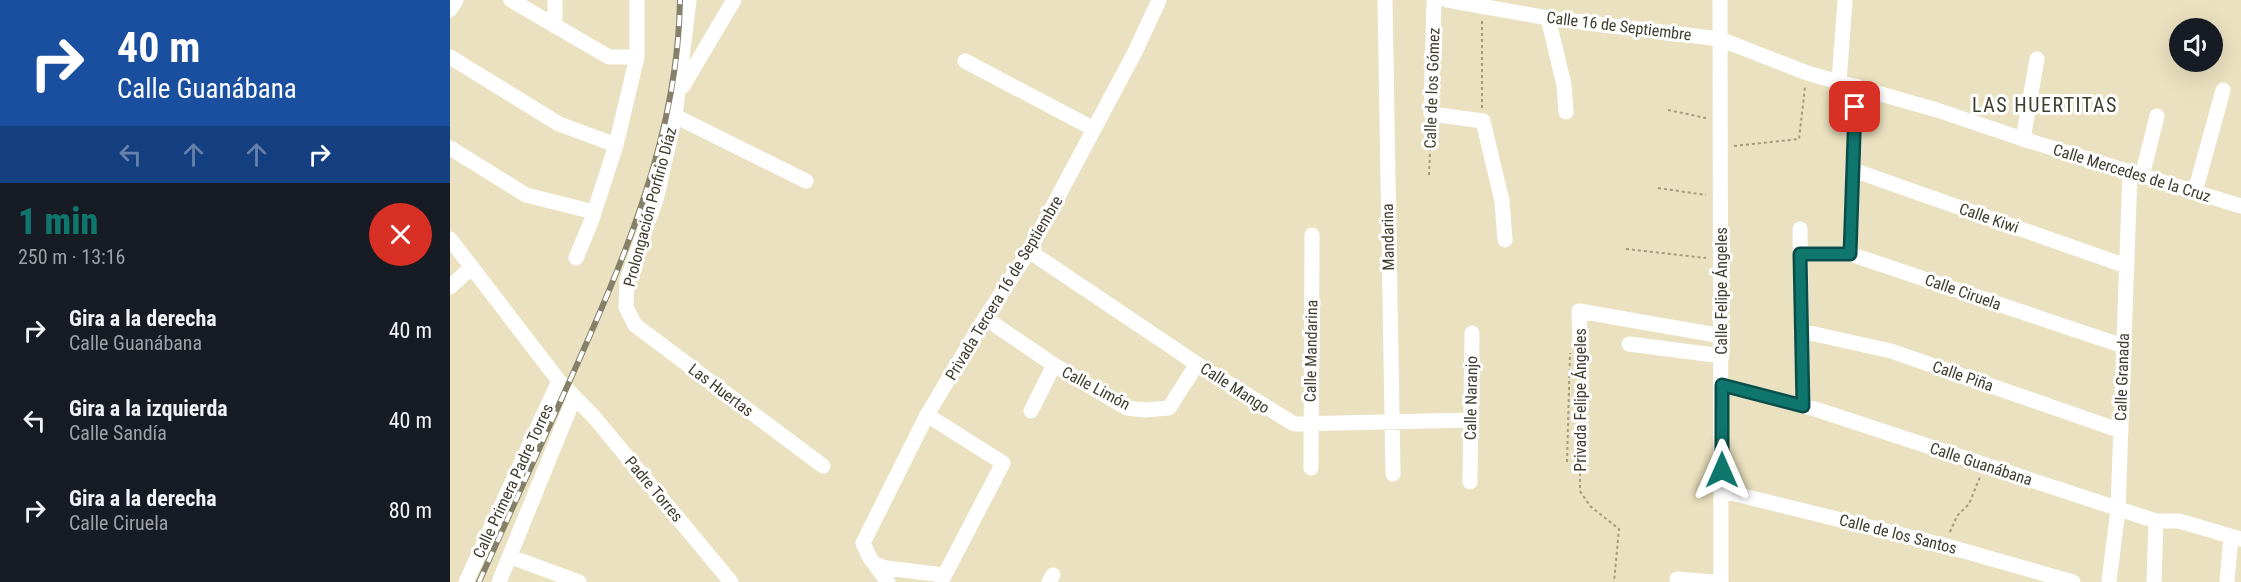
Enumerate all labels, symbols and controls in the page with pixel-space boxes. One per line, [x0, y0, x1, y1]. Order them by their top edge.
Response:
street label: Calle 16 de Septiembre [1546, 8, 1692, 44]
map controls [2169, 18, 2223, 72]
button: sound [2169, 18, 2223, 72]
text: 40 m [117, 23, 200, 72]
icon: right [18, 24, 96, 102]
street label: Calle de los Gómez [1420, 27, 1444, 149]
text: Calle Guanábana [117, 73, 297, 105]
pin [1829, 81, 1880, 132]
icon: arrive [1838, 90, 1871, 123]
district label: LAS HUERTITAS [1972, 93, 2118, 117]
street label: Prolongación Porfirio Díaz [620, 125, 680, 289]
icon: left [114, 138, 147, 171]
icon: ahead [177, 138, 210, 171]
icon: ahead [240, 138, 273, 171]
icon: right [303, 138, 336, 171]
street label: Calle Mercedes de la Cruz [2051, 140, 2213, 206]
street label: Privada Tercera 16 de Septiembre [941, 192, 1067, 384]
street label: Calle Kiwi [1957, 199, 2021, 237]
text: 1 min [18, 201, 98, 243]
button: close [369, 203, 432, 266]
street label: Mandarina [1378, 203, 1398, 271]
street label: Calle Felipe Ángeles [1712, 227, 1731, 355]
text: 250 m · 13:16 [18, 245, 125, 269]
street label: Calle Ciruela [1922, 270, 2004, 314]
street label: Calle Mandarina [1301, 300, 1321, 402]
text: Gira a la derecha [69, 306, 217, 331]
icon: right [18, 314, 51, 347]
text: 40 m [389, 318, 432, 343]
street label: Privada Felipe Ángeles [1571, 328, 1590, 472]
text: Calle Guanábana [69, 331, 202, 355]
street label: Calle Granada [2111, 333, 2133, 421]
street label: Calle Naranjo [1461, 356, 1481, 440]
street label: Calle Piña [1930, 357, 1996, 395]
street label: Las Huertas [685, 359, 757, 421]
street label: Calle Mango [1197, 359, 1273, 417]
street label: Calle Limón [1059, 362, 1133, 414]
text: Gira a la izquierda [69, 396, 228, 421]
street label: Calle Primera Padre Torres [469, 401, 557, 561]
icon: left [18, 404, 51, 437]
text: 40 m [389, 408, 432, 433]
text: Calle Sandía [69, 421, 167, 445]
position arrow [1690, 438, 1754, 502]
street label: Calle Guanábana [1927, 439, 2035, 489]
street label: Padre Torres [621, 452, 687, 526]
text: Gira a la derecha [69, 486, 217, 511]
icon: right [18, 494, 51, 527]
text: 80 m [389, 498, 432, 523]
street label: Calle de los Santos [1837, 510, 1959, 558]
text: Calle Ciruela [69, 511, 168, 535]

